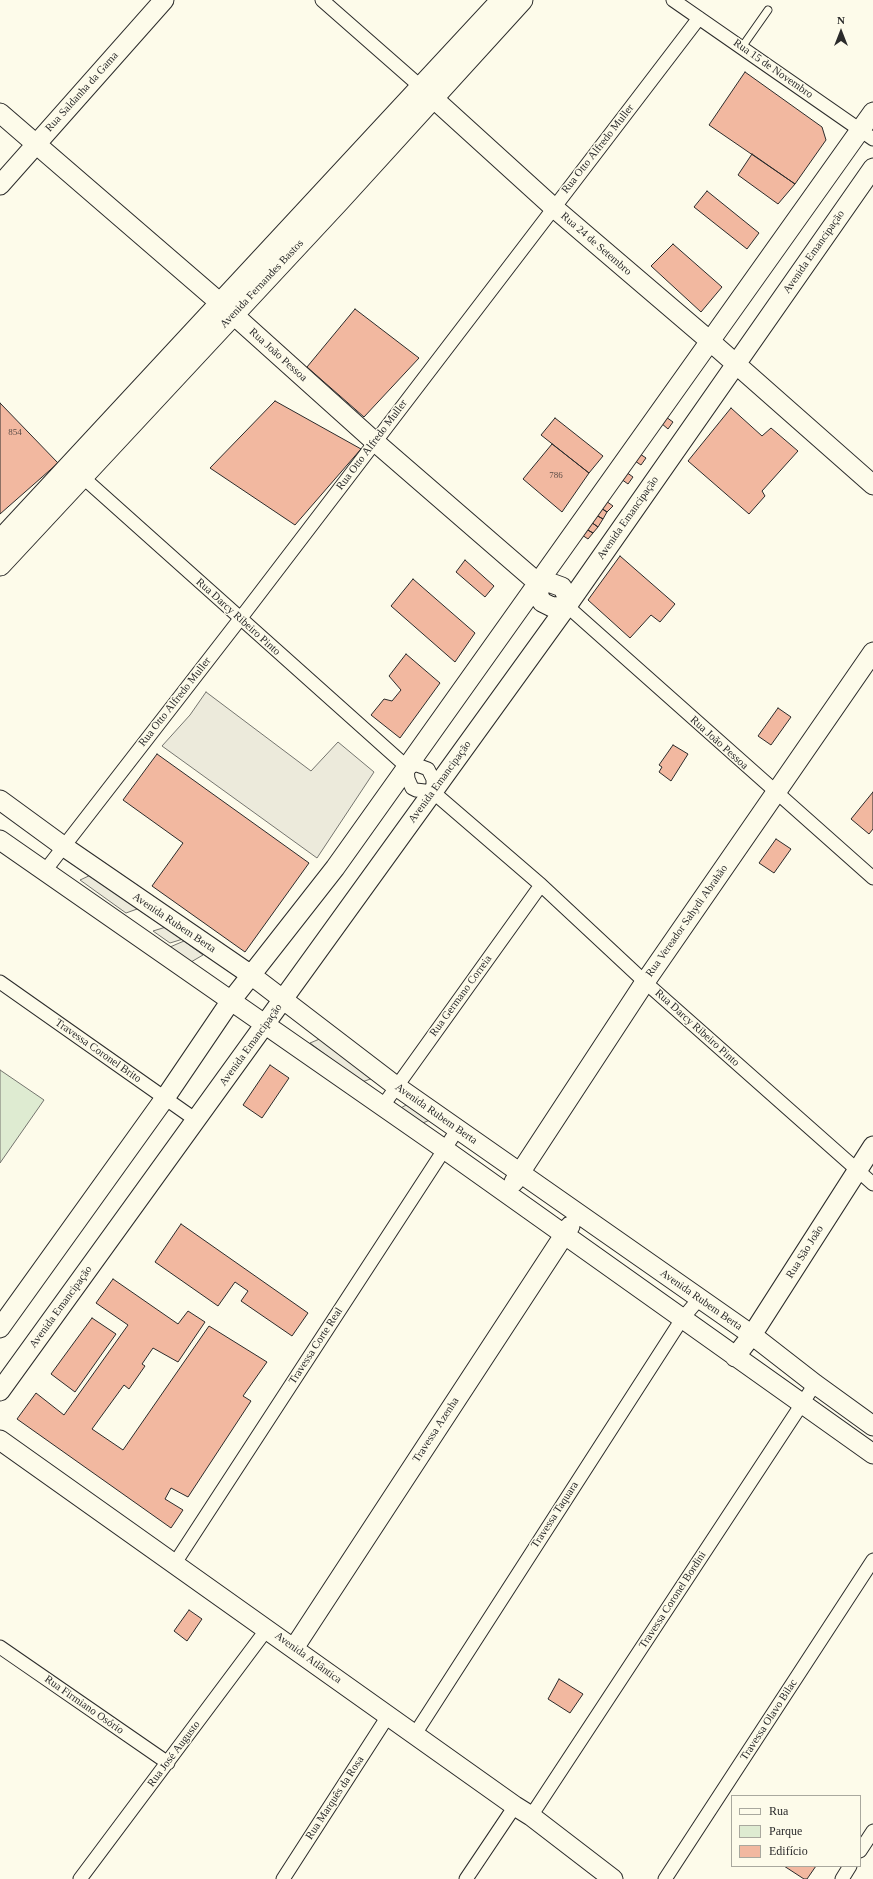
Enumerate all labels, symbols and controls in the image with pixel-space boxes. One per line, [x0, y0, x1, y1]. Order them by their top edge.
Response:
north arrow [821, 12, 861, 52]
text: N [837, 14, 845, 26]
street label: Rua 15 de Novembro [731, 37, 815, 101]
street label: Rua Saldanha da Gama [43, 49, 121, 135]
street label: Rua Otto Alfredo Muller [559, 102, 637, 196]
street label: Avenida Emancipação [780, 208, 848, 296]
street label: Rua 24 de Setembro [558, 210, 634, 278]
street label: Avenida Fernandes Bastos [217, 237, 307, 331]
street label: Rua João Pessoa [246, 326, 310, 384]
street label: Rua Otto Alfredo Muller [334, 397, 410, 493]
house number: 854 [8, 428, 22, 438]
house number: 786 [549, 471, 563, 481]
street label: Avenida Emancipação [594, 474, 662, 562]
street label: Rua Darcy Ribeiro Pinto [193, 576, 283, 658]
street label: Rua Otto Alfredo Muller [136, 655, 214, 749]
street label: Rua João Pessoa [687, 714, 751, 772]
street label: Avenida Emancipação [406, 738, 474, 826]
street label: Rua Vereador Sahydi Abrahão [643, 862, 731, 980]
street label: Avenida Rubem Berta [130, 890, 218, 956]
street label: Rua Germano Correia [427, 953, 495, 1039]
street label: Rua Darcy Ribeiro Pinto [652, 987, 742, 1069]
street label: Avenida Emancipação [217, 1001, 285, 1089]
street label: Travessa Coronel Brito [52, 1016, 144, 1086]
street label: Avenida Rubem Berta [392, 1081, 480, 1147]
street label: Rua São João [784, 1223, 826, 1281]
street label: Avenida Emancipação [27, 1263, 95, 1351]
street label: Avenida Rubem Berta [657, 1267, 745, 1333]
street label: Travessa Corte Real [286, 1305, 346, 1387]
street label: Travessa Azenha [410, 1395, 462, 1465]
street label: Travessa Taquara [529, 1479, 581, 1551]
street label: Travessa Coronel Bordini [637, 1549, 709, 1651]
street label: Avenida Atlântica [272, 1629, 344, 1687]
street label: Rua Firmiano Osório [42, 1673, 126, 1737]
street label: Travessa Olavo Bilac [738, 1677, 800, 1763]
street label: Rua José Augusto [145, 1718, 203, 1790]
street label: Rua Marquês da Rosa [303, 1754, 367, 1842]
legend [731, 1795, 861, 1867]
text: Rua [769, 1804, 788, 1818]
text: Parque [769, 1824, 802, 1838]
text: Edifício [769, 1844, 808, 1858]

